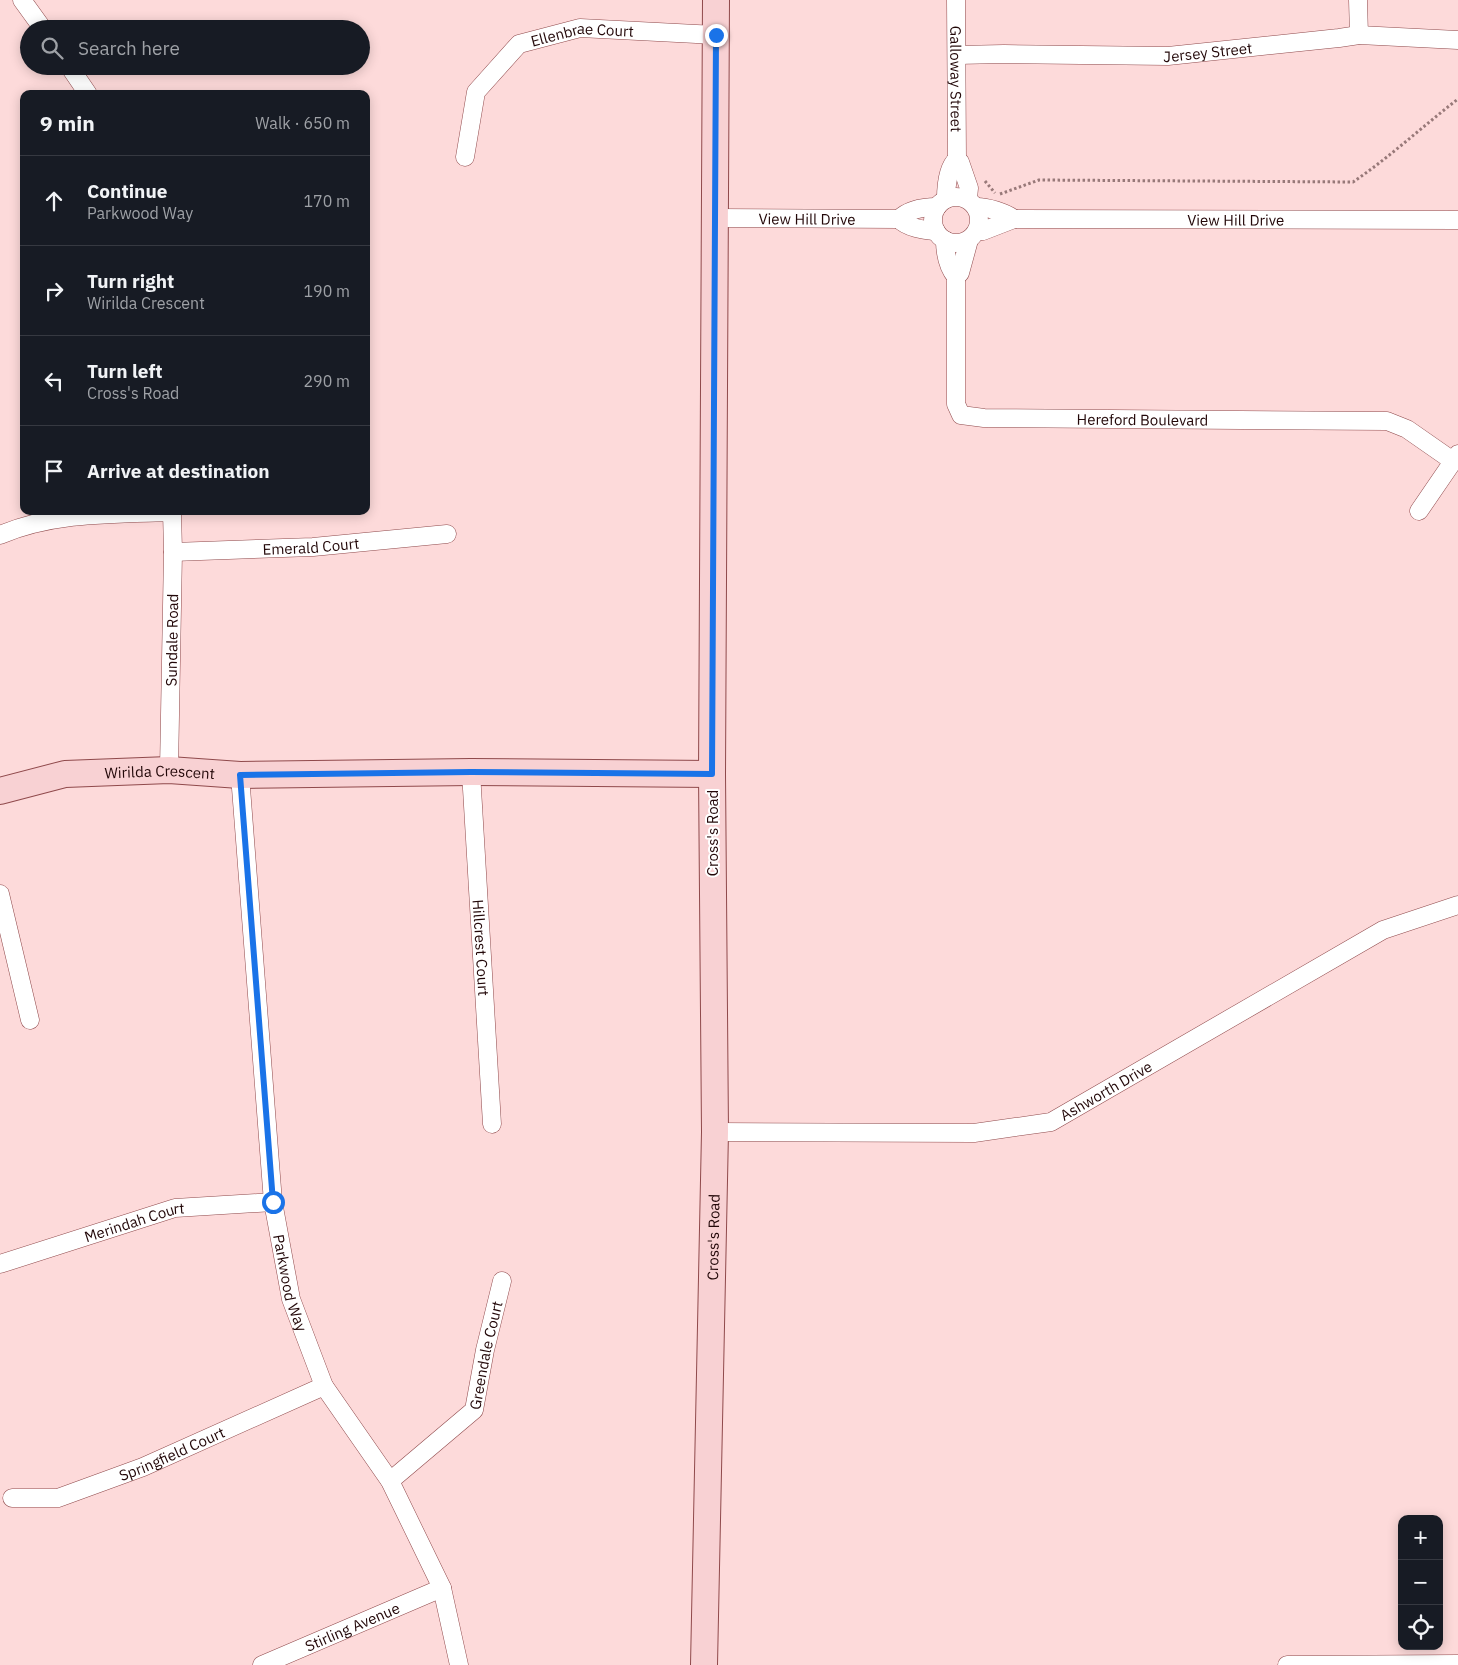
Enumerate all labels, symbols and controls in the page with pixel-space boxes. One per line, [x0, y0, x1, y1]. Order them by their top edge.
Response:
street label: Ellenbrae Court [528, 18, 634, 50]
search box [20, 20, 370, 75]
route end [705, 24, 728, 47]
street label: Galloway Street [947, 26, 966, 132]
icon: search [38, 34, 66, 62]
text: Search here [78, 36, 180, 60]
street label: Jersey Street [1163, 38, 1253, 66]
text: 9 min [40, 109, 95, 137]
text: Walk · 650 m [255, 113, 350, 133]
text: Continue [87, 179, 167, 203]
icon: ahead [40, 187, 68, 215]
text: 170 m [303, 191, 350, 211]
text: Parkwood Way [87, 203, 193, 223]
street label: View Hill Drive [758, 209, 856, 228]
street label: View Hill Drive [1187, 210, 1284, 229]
text: Turn right [87, 269, 174, 293]
icon: right [40, 277, 68, 305]
text: 190 m [303, 281, 350, 301]
text: Wirilda Crescent [87, 293, 205, 313]
text: Turn left [87, 359, 163, 383]
icon: left [40, 367, 68, 395]
text: 290 m [303, 371, 350, 391]
text: Cross's Road [87, 383, 179, 403]
street label: Hereford Boulevard [1077, 409, 1208, 429]
icon: arrive [40, 457, 68, 485]
text: Arrive at destination [87, 459, 270, 483]
street label: Emerald Court [262, 533, 360, 558]
street label: Sundale Road [161, 593, 182, 687]
street label: Wirilda Crescent [104, 760, 216, 783]
street label: Cross's Road [703, 790, 722, 876]
street label: Hillcrest Court [469, 899, 494, 997]
street label: Ashworth Drive [1056, 1056, 1155, 1124]
route start [262, 1191, 285, 1214]
street label: Cross's Road [702, 1194, 723, 1281]
street label: Merindah Court [82, 1198, 185, 1246]
street label: Parkwood Way [270, 1233, 312, 1334]
street label: Greendale Court [465, 1299, 506, 1411]
street label: Springfield Court [116, 1422, 227, 1485]
map controls [1398, 1515, 1443, 1650]
button: + [1398, 1515, 1443, 1560]
button: − [1398, 1560, 1443, 1605]
street label: Stirling Avenue [302, 1598, 402, 1655]
button: locate [1398, 1605, 1443, 1650]

